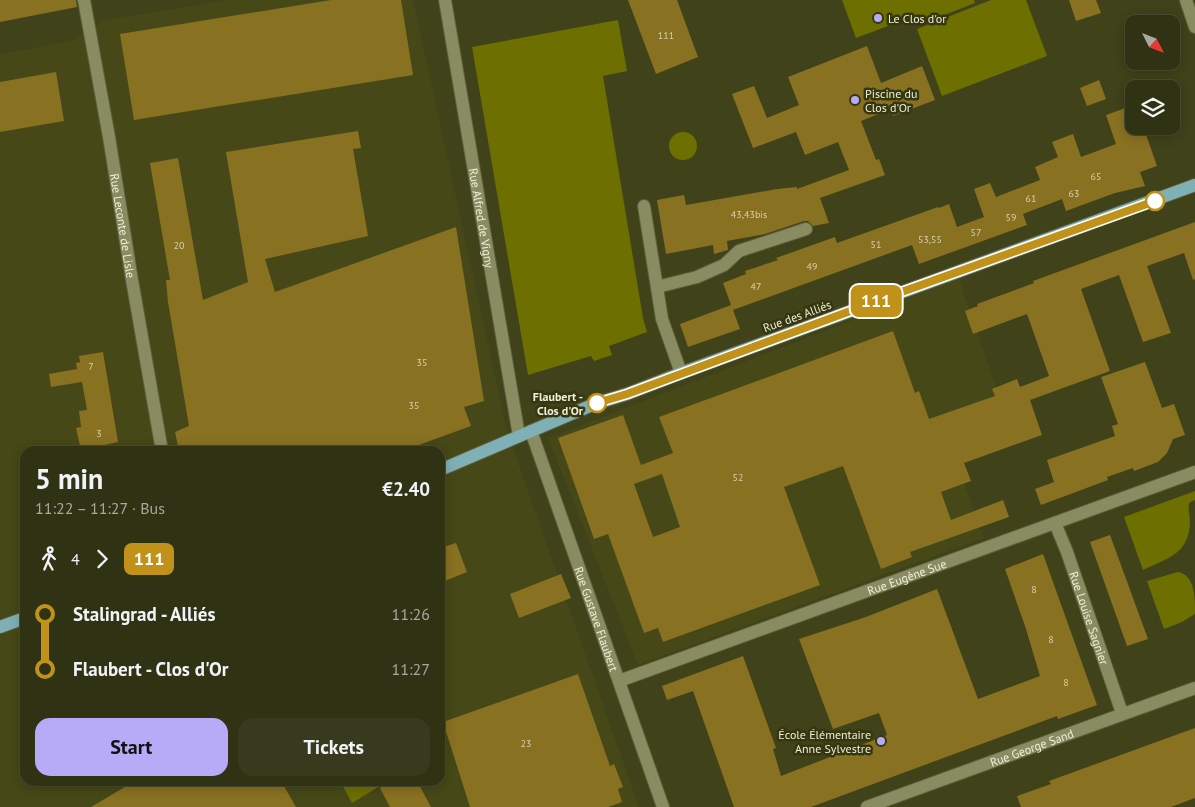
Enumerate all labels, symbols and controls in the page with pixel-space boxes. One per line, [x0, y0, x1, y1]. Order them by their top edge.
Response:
place label: Le Clos d'or [888, 11, 946, 26]
marker: Le Clos d'or [872, 12, 884, 24]
north arrow [1125, 15, 1180, 70]
map controls [1125, 15, 1180, 135]
house number: 111 [658, 29, 674, 42]
button: layers [1125, 80, 1180, 135]
place label: Piscine du Clos d'Or [865, 86, 917, 115]
marker: Piscine du Clos d'Or [849, 94, 861, 106]
street label: Rue Alfred de Vigny [466, 167, 498, 269]
house number: 65 [1091, 170, 1101, 183]
street label: Rue Leconte de Lisle [107, 172, 139, 279]
house number: 63 [1069, 187, 1079, 200]
unlabelled marker [1145, 191, 1165, 211]
house number: 61 [1026, 192, 1036, 205]
house number: 43,43bis [731, 208, 767, 221]
house number: 59 [1006, 211, 1016, 224]
house number: 57 [971, 226, 981, 239]
house number: 53,55 [918, 233, 942, 246]
house number: 51 [871, 238, 881, 251]
house number: 20 [174, 239, 185, 252]
house number: 49 [807, 260, 817, 273]
house number: 47 [751, 280, 761, 293]
line badge: 111 [847, 285, 905, 317]
text: 111 [861, 289, 891, 312]
street label: Rue des Alliés [761, 297, 833, 335]
house number: 35 [417, 356, 427, 369]
house number: 7 [88, 360, 94, 373]
place label: Flaubert - Clos d'Or [533, 389, 584, 418]
marker: Flaubert - Clos d'Or [587, 393, 607, 413]
house number: 35 [409, 399, 419, 412]
house number: 3 [96, 427, 102, 440]
text: 5 min [35, 460, 103, 497]
house number: 52 [733, 471, 743, 484]
text: €2.40 [382, 477, 430, 501]
text: 11:22 – 11:27 · Bus [35, 498, 165, 518]
icon: walk [35, 545, 63, 573]
icon: forward [88, 545, 116, 573]
text: 111 [134, 547, 164, 570]
text: 4 [71, 549, 80, 569]
street label: Rue Eugène Sue [865, 555, 948, 598]
street label: Rue Gustave Flaubert [572, 564, 622, 673]
street label: Rue Louise Sagnier [1067, 569, 1112, 666]
house number: 8 [1031, 583, 1037, 596]
text: Stalingrad - Alliés [73, 602, 215, 626]
text: 11:26 [392, 604, 430, 624]
house number: 8 [1048, 633, 1054, 646]
text: Flaubert - Clos d'Or [73, 657, 228, 681]
text: 11:27 [392, 659, 430, 679]
house number: 8 [1063, 676, 1069, 689]
button: Start [35, 718, 228, 776]
button: Tickets [238, 718, 430, 776]
street label: Rue George Sand [988, 725, 1075, 769]
place label: École Élémentaire Anne Sylvestre [778, 727, 871, 756]
marker: École Élémentaire Anne Sylvestre [875, 735, 887, 747]
house number: 23 [521, 737, 531, 750]

